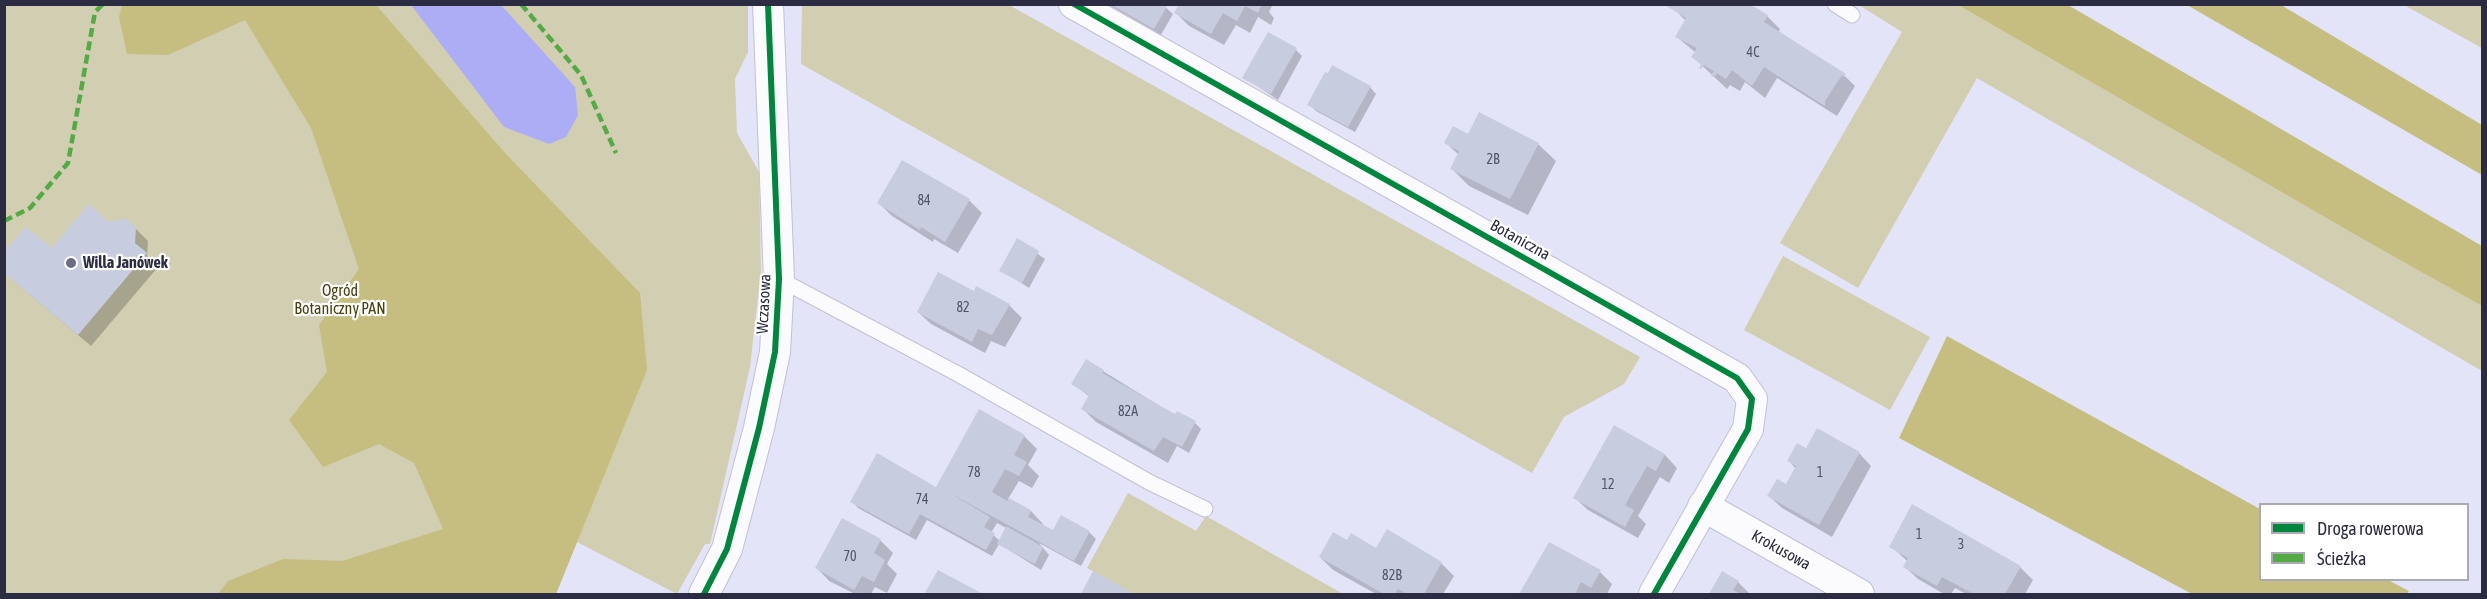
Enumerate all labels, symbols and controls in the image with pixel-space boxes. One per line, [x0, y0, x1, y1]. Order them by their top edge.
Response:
house number: 4C [1747, 45, 1759, 61]
house number: 2B [1486, 152, 1500, 168]
house number: 84 [917, 193, 931, 209]
street label: Botaniczna [1487, 216, 1553, 264]
place label: Willa Janówek [83, 253, 168, 273]
marker: Willa Janówek [64, 256, 78, 270]
street label: Wczasowa [753, 273, 775, 335]
park label: Ogród Botaniczny PAN [294, 281, 386, 319]
house number: 82 [956, 300, 970, 316]
house number: 82A [1118, 404, 1138, 420]
house number: 78 [967, 465, 981, 481]
house number: 1 [1817, 465, 1823, 481]
house number: 12 [1601, 477, 1615, 493]
house number: 74 [915, 492, 929, 508]
legend [2259, 503, 2469, 581]
text: Droga rowerowa [2317, 518, 2424, 539]
street label: Krokusowa [1748, 526, 1814, 574]
house number: 1 [1916, 527, 1922, 543]
house number: 3 [1958, 537, 1964, 553]
text: Ścieżka [2317, 548, 2366, 569]
house number: 70 [843, 549, 857, 565]
house number: 82B [1382, 568, 1402, 584]

